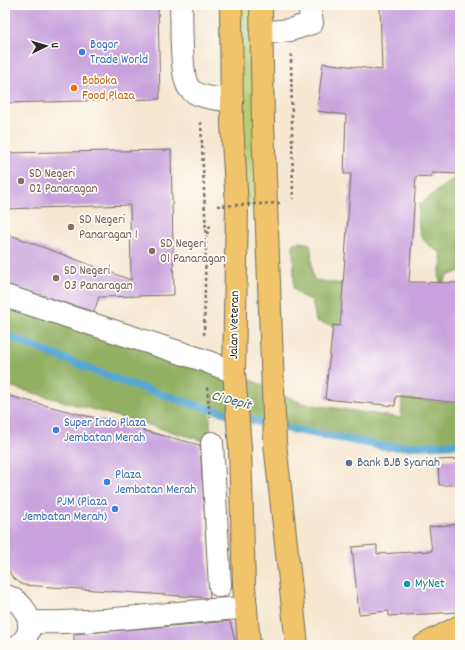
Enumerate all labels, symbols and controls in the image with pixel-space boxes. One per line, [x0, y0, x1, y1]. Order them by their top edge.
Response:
north arrow [26, 26, 66, 66]
place label: Bogor Trade World [90, 36, 148, 70]
text: U [46, 42, 62, 49]
marker: Bogor Trade World [77, 47, 87, 57]
place label: Boboka Food Plaza [82, 72, 135, 106]
marker: Boboka Food Plaza [69, 83, 79, 93]
place label: SD Negeri 02 Panaragan [29, 165, 98, 199]
marker: SD Negeri 02 Panaragan [16, 176, 26, 186]
place label: SD Negeri Panaragan 1 [79, 211, 138, 245]
marker: SD Negeri Panaragan 1 [66, 222, 76, 232]
place label: SD Negeri 01 Panaragan [160, 235, 226, 269]
marker: SD Negeri 01 Panaragan [147, 246, 157, 256]
place label: SD Negeri 03 Panaragan [64, 262, 133, 296]
marker: SD Negeri 03 Panaragan [51, 273, 61, 283]
street label: Jalan Veteran [225, 291, 245, 359]
water label: Ci Depit [209, 386, 255, 416]
place label: Super Indo Plaza Jembatan Merah [64, 414, 147, 448]
marker: Super Indo Plaza Jembatan Merah [51, 425, 61, 435]
place label: Bank BJB Syariah [357, 454, 440, 473]
marker: Bank BJB Syariah [344, 458, 354, 468]
place label: Plaza Jembatan Merah [115, 466, 196, 500]
marker: Plaza Jembatan Merah [102, 477, 112, 487]
place label: PJM (Plaza Jembatan Merah) [22, 493, 108, 527]
marker: PJM (Plaza Jembatan Merah) [110, 504, 120, 514]
place label: MyNet [415, 575, 445, 594]
marker: MyNet [402, 579, 412, 589]

